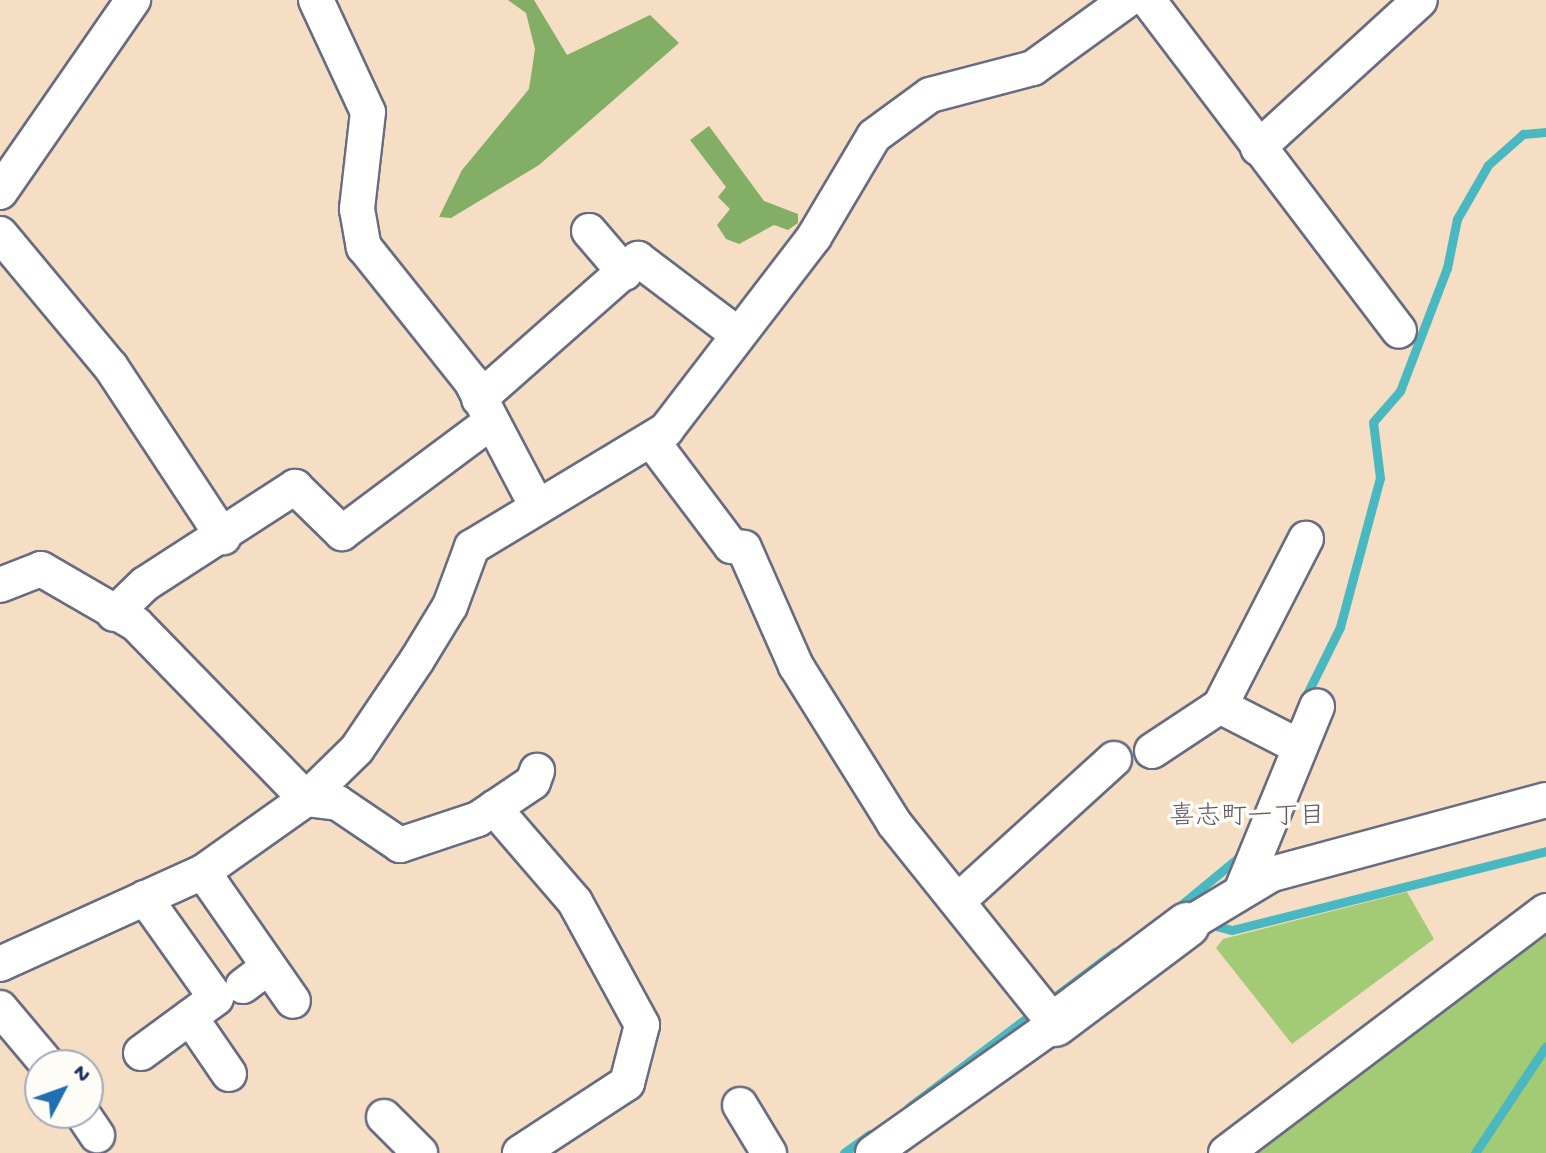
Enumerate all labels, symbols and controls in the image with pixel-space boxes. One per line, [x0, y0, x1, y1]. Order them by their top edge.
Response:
district label: 喜志町一丁目 [1169, 803, 1325, 835]
north arrow [24, 1049, 104, 1129]
text: N [66, 1061, 95, 1089]

